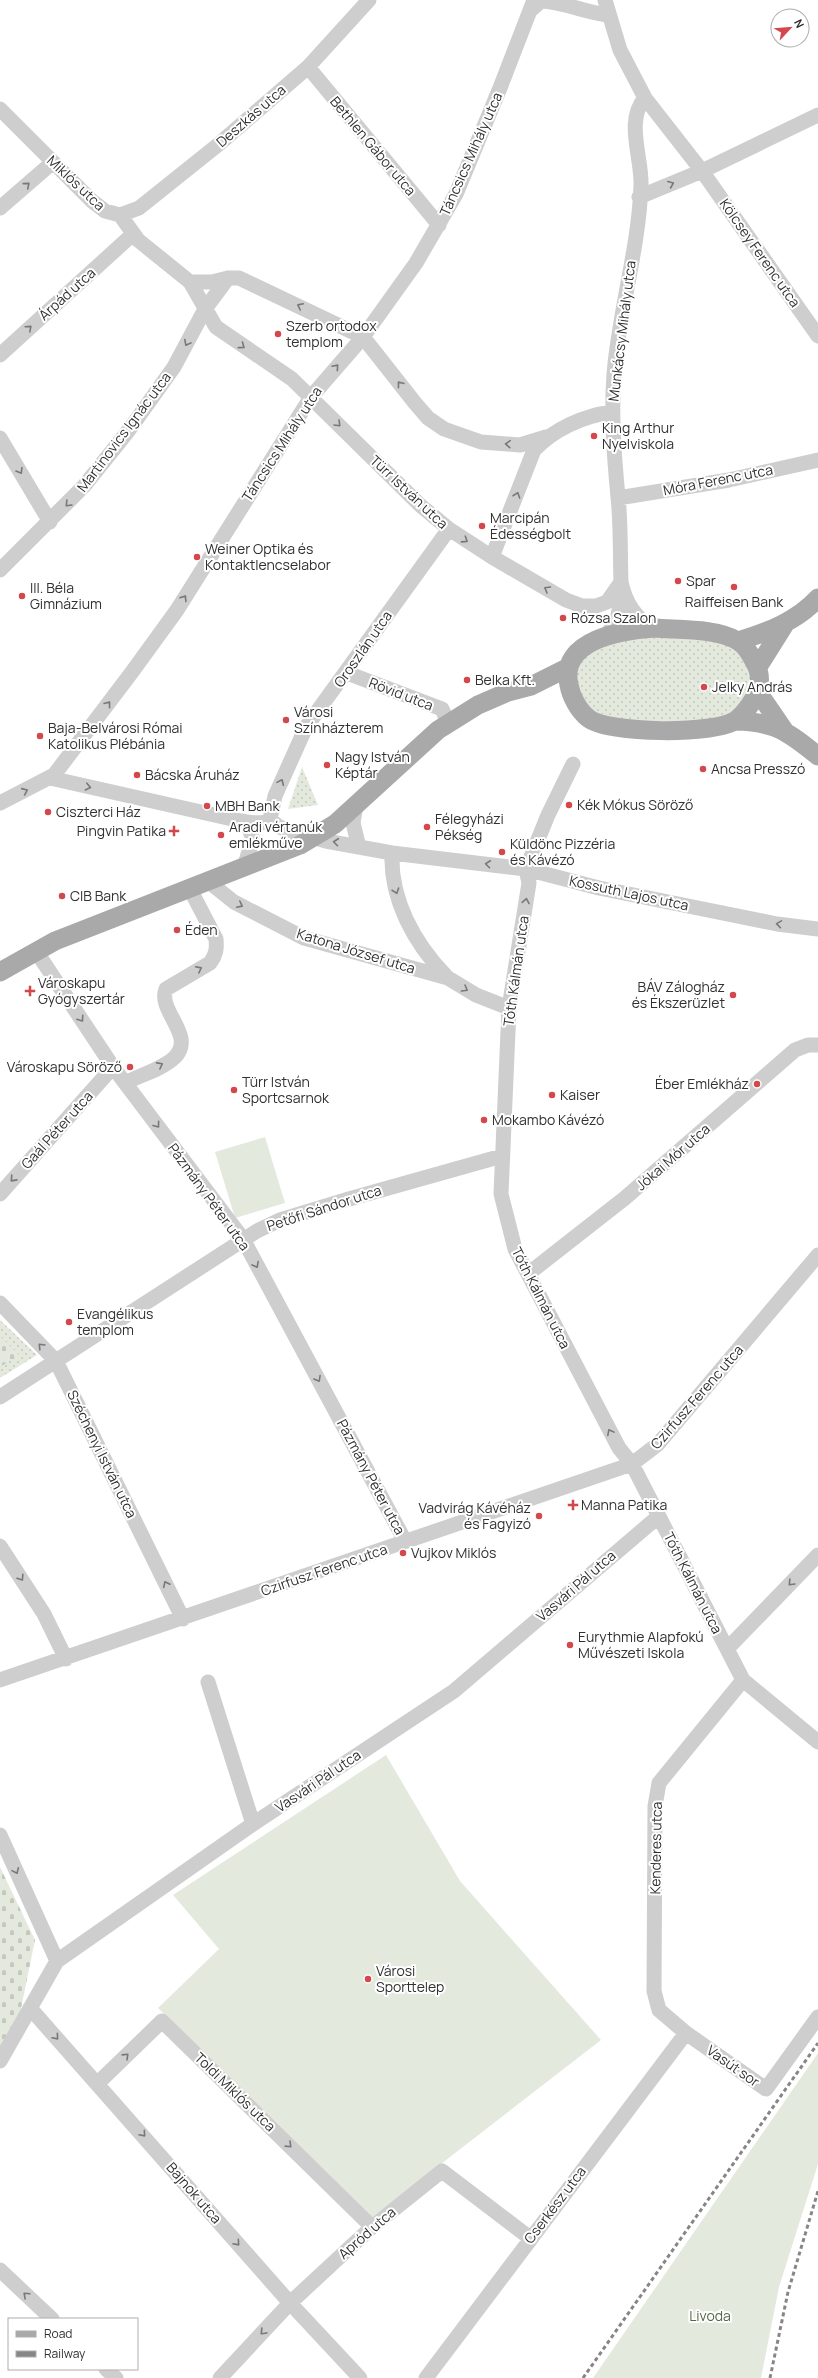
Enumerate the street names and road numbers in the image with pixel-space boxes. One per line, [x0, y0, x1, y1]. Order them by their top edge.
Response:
street label: Deszkás utca [212, 80, 289, 151]
street label: Táncsics Mihály utca [435, 89, 506, 219]
street label: Bethlen Gábor utca [326, 92, 421, 199]
street label: Miklós utca [43, 151, 109, 214]
street label: Kölcsey Ferenc utca [716, 195, 805, 311]
street label: Munkácsy Mihály utca [603, 259, 640, 402]
street label: Árpád utca [34, 263, 99, 324]
street label: Martinovics Ignác utca [72, 368, 175, 495]
street label: Táncsics Mihály utca [237, 383, 326, 505]
street label: Türr István utca [366, 451, 452, 533]
street label: Móra Ferenc utca [661, 460, 774, 499]
street label: Oroszlán utca [329, 607, 396, 691]
street label: Rövid utca [366, 673, 436, 714]
street label: Kossuth Lajos utca [568, 871, 691, 914]
street label: Tóth Kálmán utca [498, 914, 533, 1027]
street label: Katona József utca [295, 923, 418, 978]
street label: Gaál Péter utca [17, 1087, 97, 1173]
street label: Jókai Mór utca [632, 1119, 714, 1194]
street label: Pázmány Péter utca [164, 1139, 255, 1254]
street label: Petőfi Sándor utca [264, 1180, 384, 1235]
street label: Tóth Kálmán utca [508, 1244, 575, 1352]
street label: Czirfusz Ferenc utca [646, 1340, 747, 1453]
street label: Széchenyi István utca [63, 1387, 142, 1521]
street label: Pázmány Péter utca [333, 1416, 410, 1538]
street label: Tóth Kálmán utca [660, 1529, 727, 1637]
street label: Czirfusz Ferenc utca [258, 1539, 390, 1600]
street label: Vasvári Pál utca [532, 1546, 619, 1625]
street label: Vasvári Pál utca [271, 1745, 364, 1816]
street label: Kenderes utca [645, 1801, 666, 1895]
street label: Vasút sor [703, 2040, 763, 2091]
street label: Toldi Miklós utca [191, 2048, 280, 2135]
street label: Bajnok utca [163, 2158, 226, 2227]
street label: Cserkész utca [519, 2162, 590, 2247]
street label: Apród utca [334, 2202, 400, 2263]

